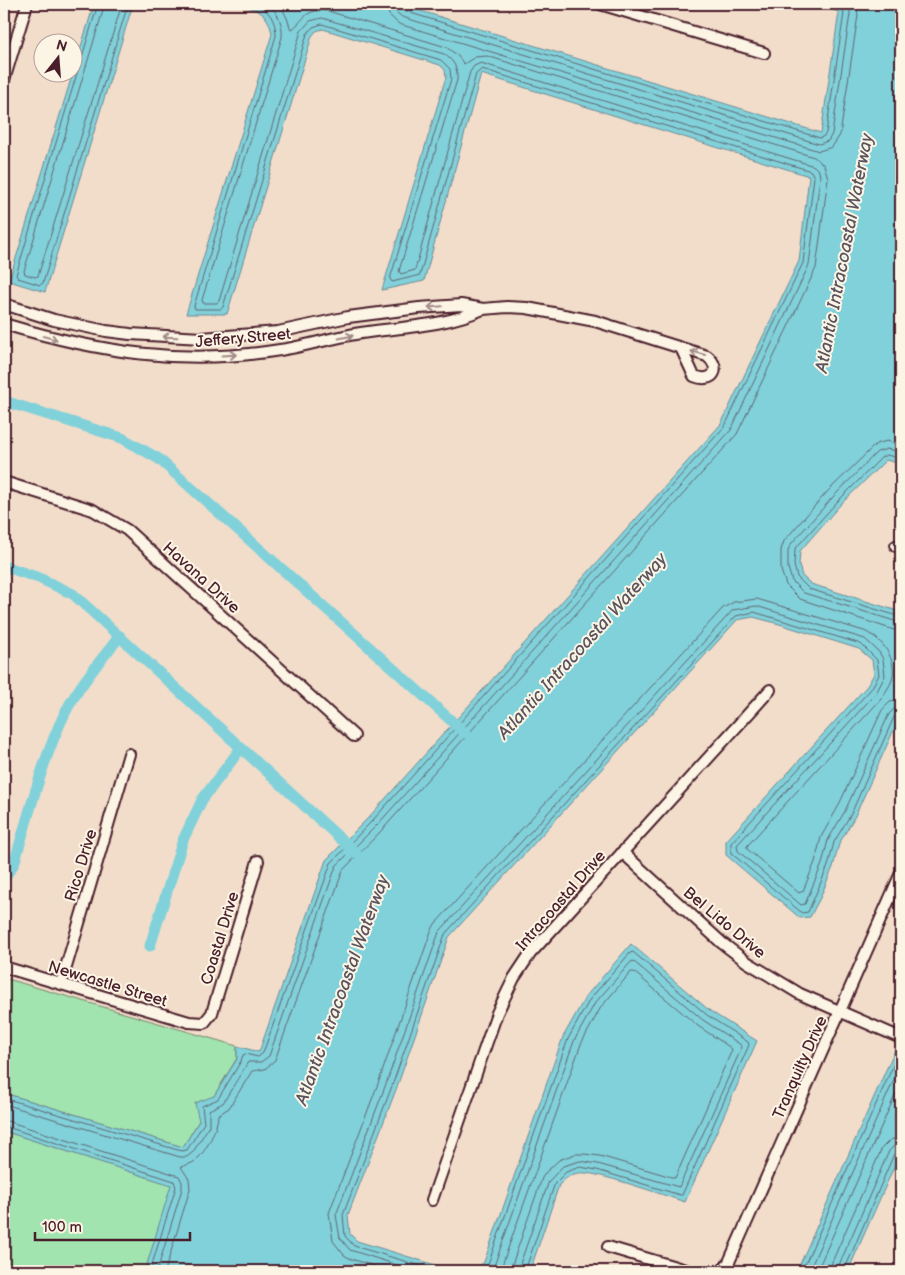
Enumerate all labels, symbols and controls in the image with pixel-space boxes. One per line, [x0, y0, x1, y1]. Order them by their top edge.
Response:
north arrow [32, 32, 82, 82]
text: N [54, 36, 69, 56]
water label: Atlantic Intracoastal Waterway [811, 131, 878, 375]
one-way arrow [428, 302, 444, 312]
street label: Jeffery Street [195, 325, 292, 352]
one-way arrow [337, 331, 353, 341]
one-way arrow [163, 332, 179, 342]
one-way arrow [42, 333, 58, 343]
one-way arrow [691, 348, 707, 358]
one-way arrow [220, 351, 236, 360]
street label: Havana Drive [158, 538, 244, 618]
water label: Atlantic Intracoastal Waterway [493, 548, 672, 744]
street label: Rico Drive [61, 826, 102, 904]
street label: Intracoastal Drive [512, 846, 610, 955]
water label: Atlantic Intracoastal Waterway [291, 871, 394, 1109]
street label: Bel Lido Drive [679, 883, 769, 963]
street label: Coastal Drive [197, 889, 244, 987]
street label: Newcastle Street [46, 957, 169, 1012]
street label: Tranquilty Drive [769, 1013, 832, 1122]
scale bar [35, 1210, 190, 1242]
text: 100 m [42, 1218, 82, 1237]

